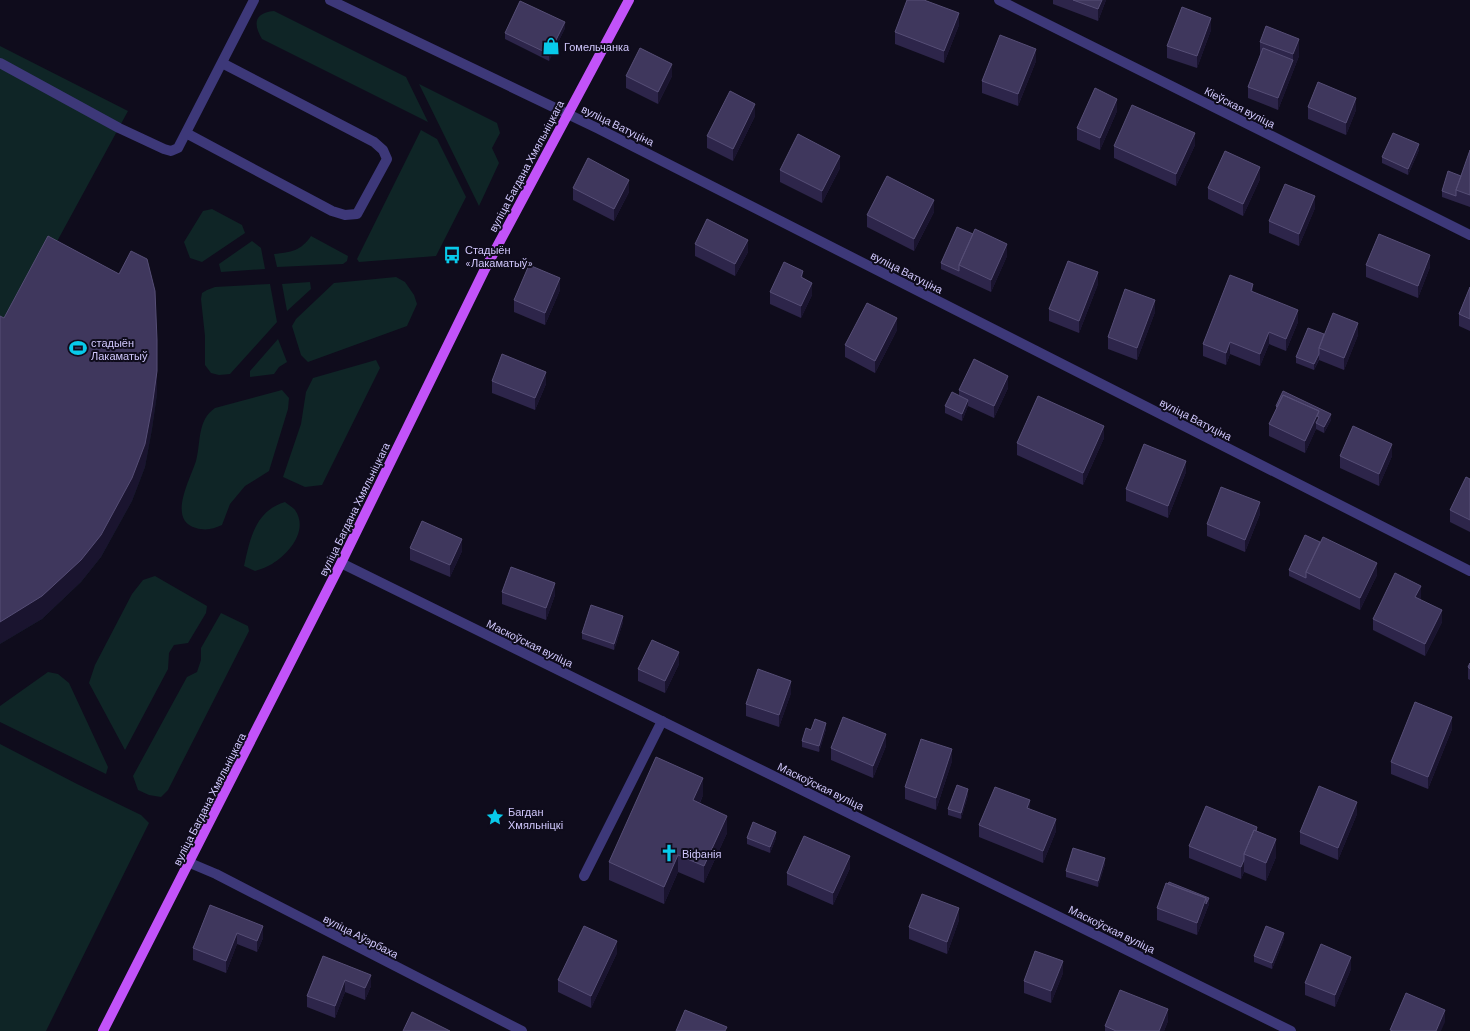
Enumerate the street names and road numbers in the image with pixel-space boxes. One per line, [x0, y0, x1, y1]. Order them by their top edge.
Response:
street label: Кіеўская вуліца [1203, 84, 1278, 131]
street label: вуліца Багдана Хмяльніцкага [486, 97, 567, 234]
street label: вуліца Ватуціна [580, 102, 657, 149]
street label: вуліца Ватуціна [869, 248, 946, 296]
street label: вуліца Ватуціна [1158, 395, 1235, 443]
street label: вуліца Багдана Хмяльніцкага [316, 439, 392, 578]
street label: Маскоўская вуліца [485, 616, 576, 670]
street label: вуліца Багдана Хмяльніцкага [170, 730, 249, 867]
street label: Маскоўская вуліца [776, 759, 867, 813]
street label: Маскоўская вуліца [1067, 902, 1158, 956]
street label: вуліца Аўэрбаха [321, 911, 402, 961]

